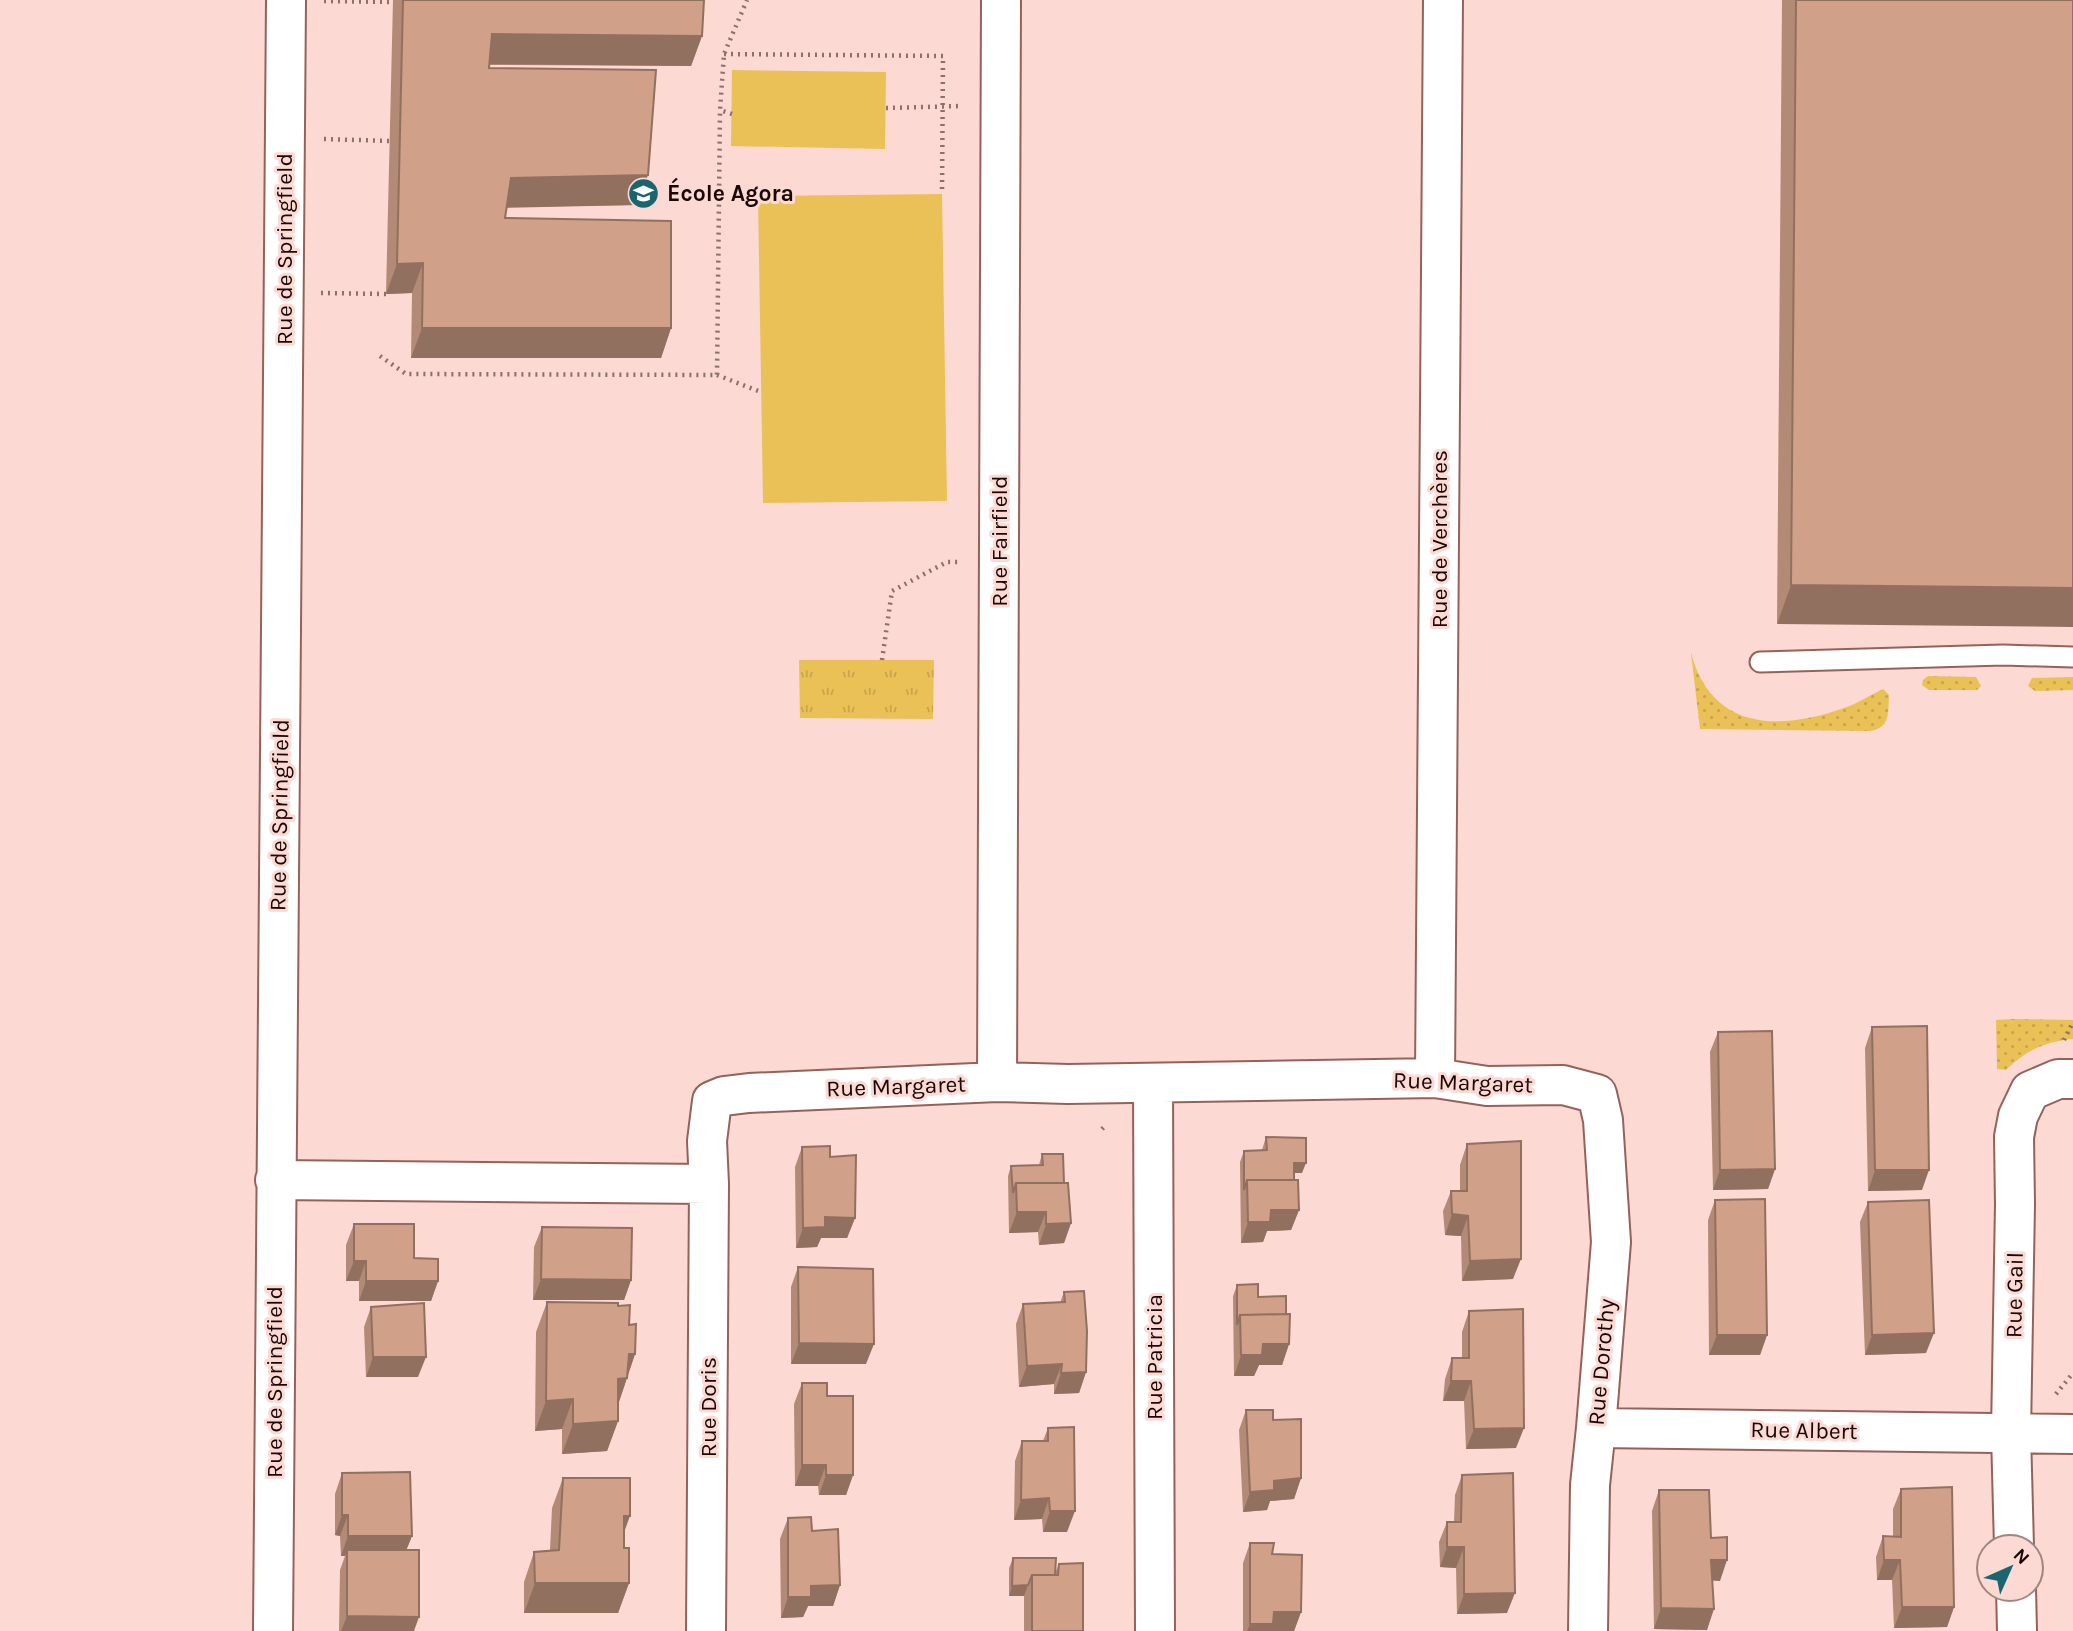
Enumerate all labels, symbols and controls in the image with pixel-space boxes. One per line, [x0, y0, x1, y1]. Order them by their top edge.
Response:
street label: Rue de Springfield [271, 153, 298, 345]
school or university icon: École Agora [627, 176, 661, 210]
place label: École Agora [667, 177, 794, 207]
street label: Rue de Verchères [1426, 450, 1453, 628]
street label: Rue Fairfield [986, 475, 1013, 607]
street label: Rue de Springfield [264, 719, 295, 911]
street label: Rue Margaret [1393, 1067, 1534, 1098]
street label: Rue Margaret [826, 1071, 967, 1102]
street label: Rue Gail [2000, 1252, 2029, 1338]
street label: Rue de Springfield [261, 1286, 288, 1478]
street label: Rue Patricia [1141, 1294, 1168, 1420]
street label: Rue Dorothy [1583, 1297, 1621, 1427]
street label: Rue Doris [695, 1357, 722, 1457]
street label: Rue Albert [1750, 1416, 1858, 1445]
north arrow [1975, 1533, 2045, 1603]
text: N [2009, 1544, 2034, 1569]

